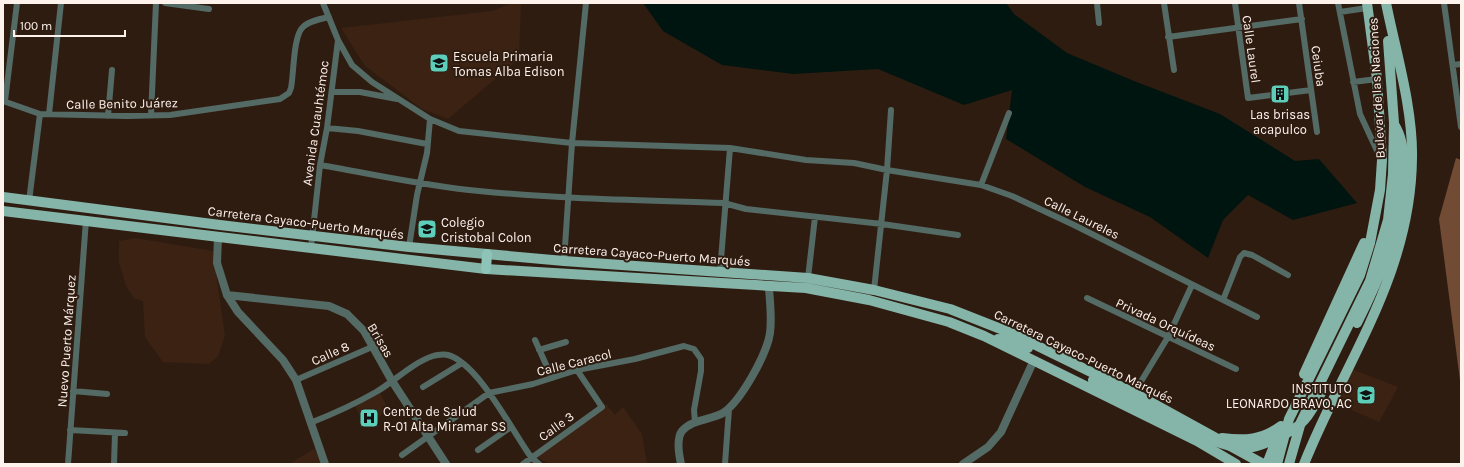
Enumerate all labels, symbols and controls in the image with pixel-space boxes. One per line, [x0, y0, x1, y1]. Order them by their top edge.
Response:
scale bar [14, 12, 125, 38]
street label: Calle Laurel [1239, 14, 1264, 84]
street label: Bulevar de las Naciones [1365, 17, 1388, 159]
text: 100 m [20, 19, 52, 33]
street label: Ceiuba [1308, 45, 1329, 88]
place label: Escuela Primaria Tomas Alba Edison [453, 49, 565, 79]
school or university icon: Escuela Primaria Tomas Alba Edison [428, 52, 450, 74]
street label: Avenida Cuauhtémoc [299, 59, 332, 187]
building icon: Las brisas acapulco [1269, 83, 1291, 105]
street label: Calle Benito Juárez [66, 95, 178, 112]
place label: Las brisas acapulco [1250, 107, 1310, 137]
street label: Calle Laureles [1042, 193, 1122, 242]
street label: Carretera Cayaco-Puerto Marqués [207, 203, 405, 243]
place label: Colegio Cristobal Colon [441, 215, 532, 245]
school or university icon: Colegio Cristobal Colon [416, 218, 438, 240]
street label: Carretera Cayaco-Puerto Marqués [553, 240, 751, 270]
street label: Nuevo Puerto Márquez [54, 274, 80, 408]
street label: Privada Orquídeas [1113, 295, 1218, 355]
street label: Carretera Cayaco-Puerto Marqués [991, 306, 1176, 408]
street label: Brisas [364, 320, 397, 360]
street label: Calle 8 [309, 338, 352, 368]
street label: Calle Caracol [535, 346, 613, 379]
place label: INSTITUTO LEONARDO BRAVO, AC [1226, 381, 1352, 411]
school or university icon: INSTITUTO LEONARDO BRAVO, AC [1355, 384, 1377, 406]
place label: Centro de Salud R-01 Alta Miramar SS [383, 404, 506, 434]
hospital icon: Centro de Salud R-01 Alta Miramar SS [358, 407, 380, 429]
street label: Calle 3 [536, 409, 577, 444]

